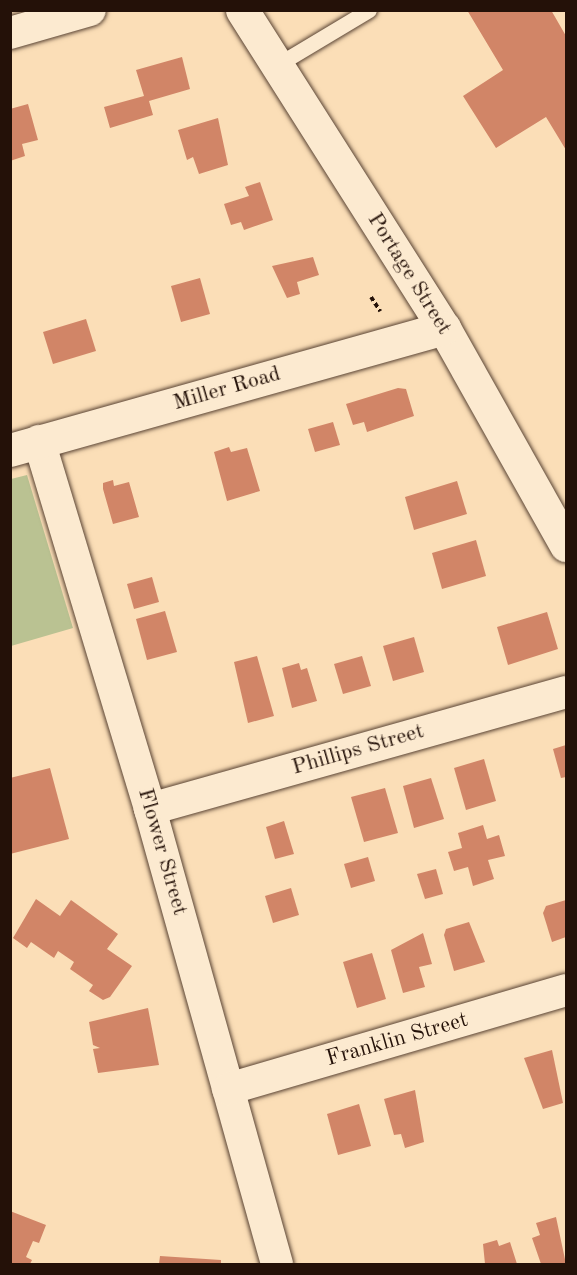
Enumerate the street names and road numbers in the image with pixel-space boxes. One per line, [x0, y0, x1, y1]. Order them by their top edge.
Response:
street label: Portage Street [361, 208, 457, 340]
street label: Miller Road [170, 361, 284, 417]
street label: Phillips Street [289, 719, 427, 781]
street label: Flower Street [131, 785, 193, 919]
street label: Franklin Street [323, 1007, 471, 1073]

